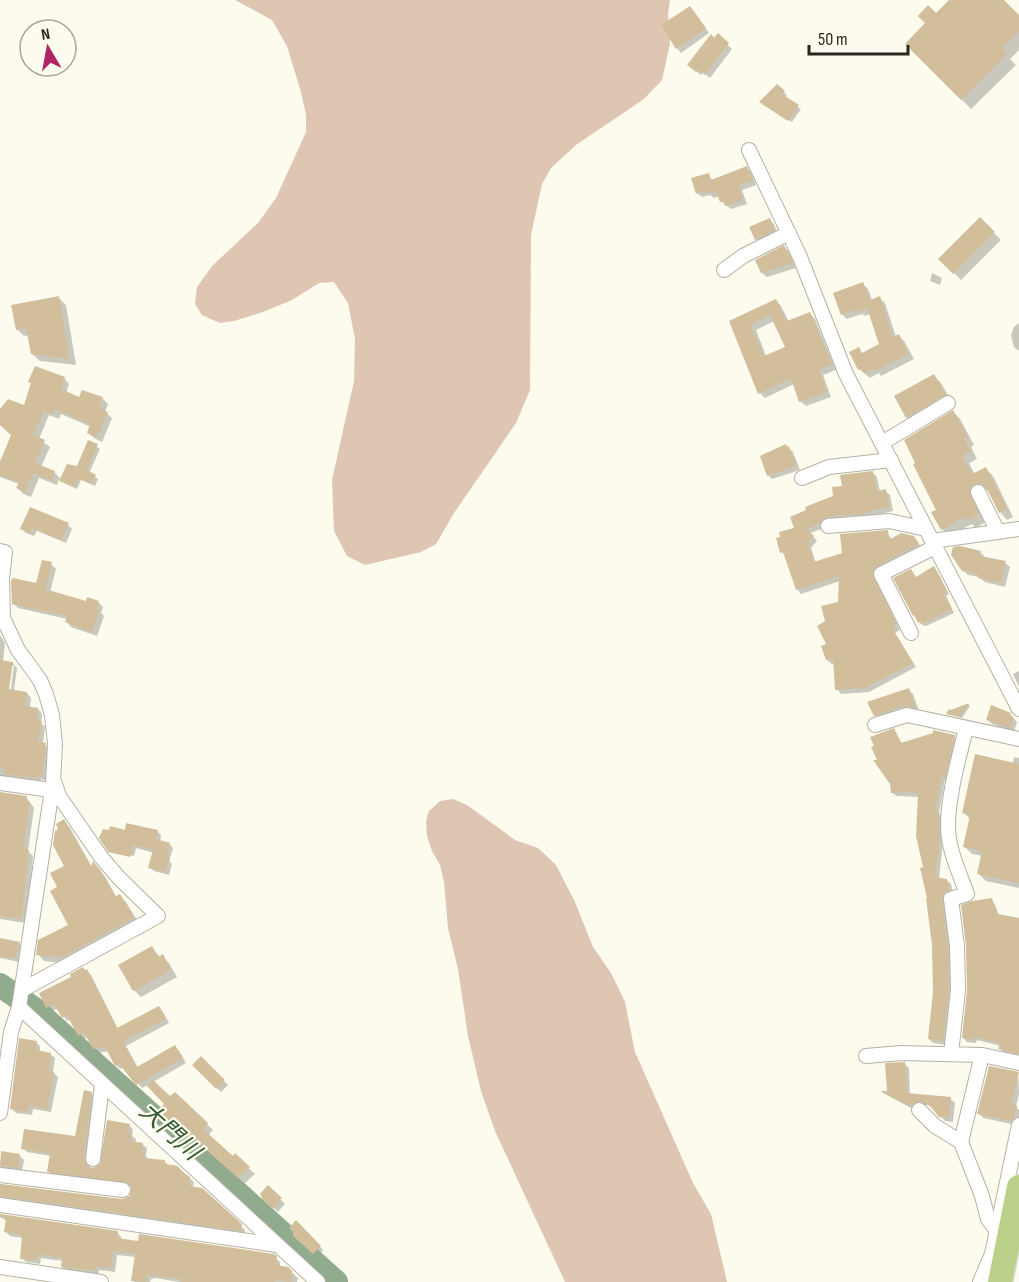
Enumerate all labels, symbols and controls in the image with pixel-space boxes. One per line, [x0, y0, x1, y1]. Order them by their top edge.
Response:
north arrow [18, 18, 78, 78]
scale bar [809, 18, 908, 56]
text: N [40, 25, 52, 45]
text: 50 m [818, 29, 848, 50]
water label: 大門川 [133, 1097, 208, 1168]

